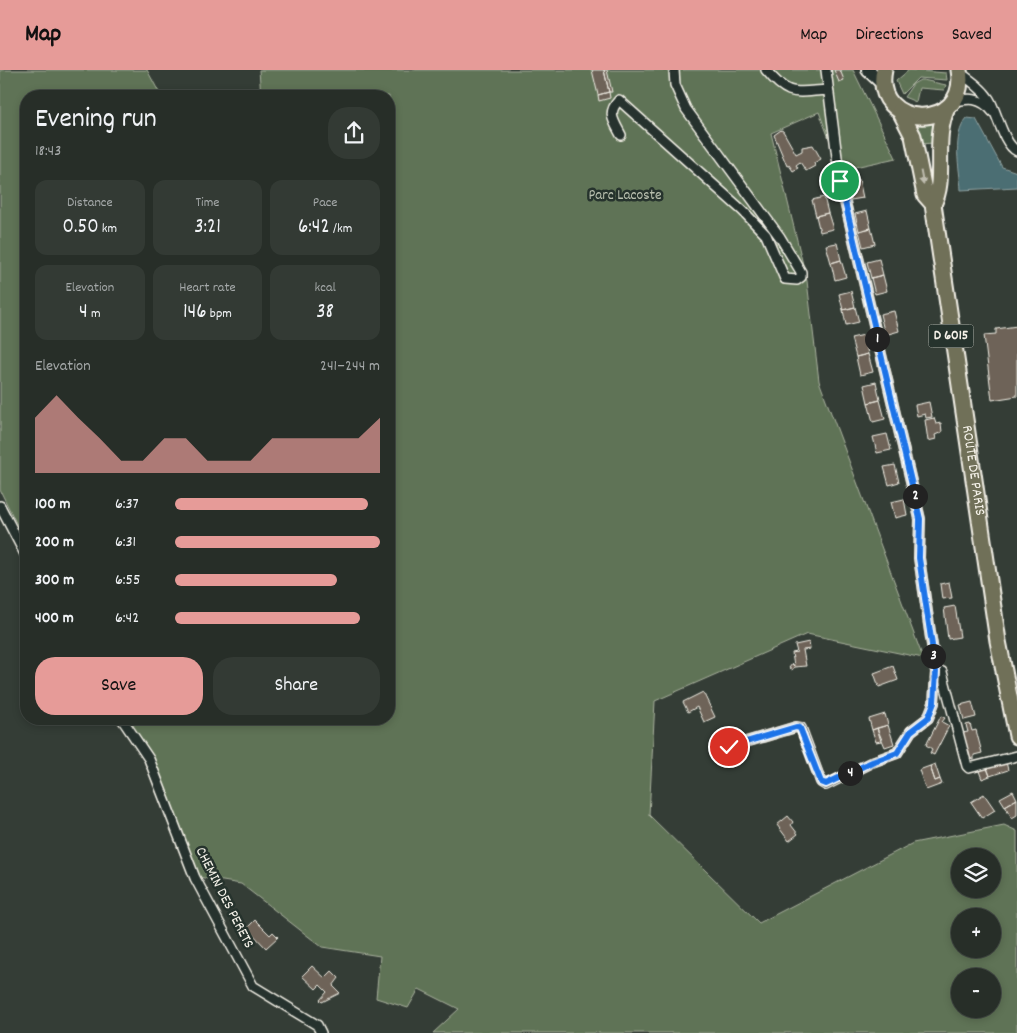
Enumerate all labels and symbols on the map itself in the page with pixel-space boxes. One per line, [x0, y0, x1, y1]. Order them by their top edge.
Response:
pin [819, 160, 861, 202]
one-way arrow [918, 170, 926, 185]
park label: Parc Lacoste [588, 185, 662, 207]
road number: D 6015 [928, 325, 974, 348]
pin: 1 [864, 326, 890, 352]
street label: ROUTE DE PARIS [955, 424, 990, 517]
pin: 2 [902, 484, 928, 508]
pin: 3 [920, 644, 946, 668]
pin [708, 726, 750, 768]
pin: 4 [838, 760, 862, 786]
street label: CHEMIN DES PERETS [189, 843, 259, 953]

